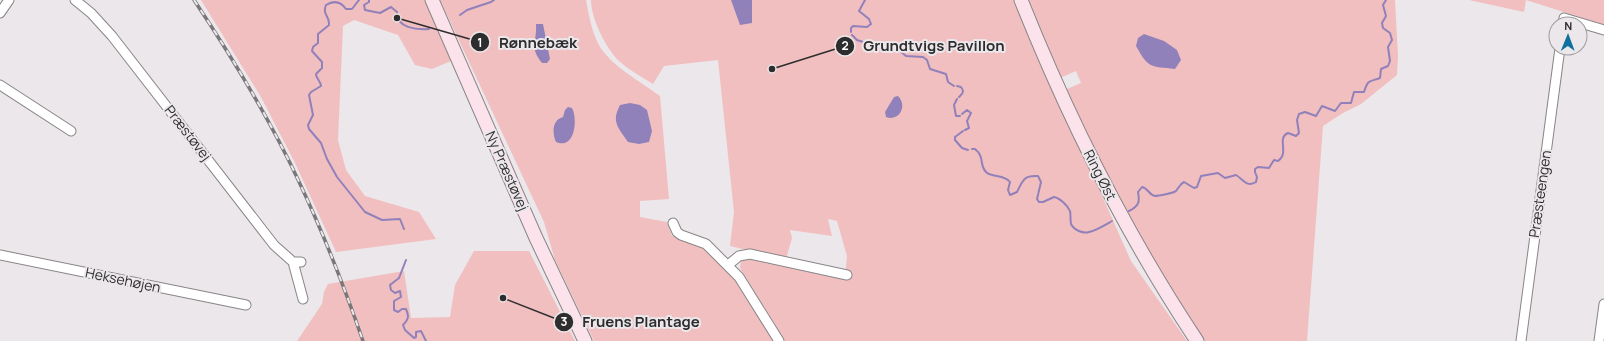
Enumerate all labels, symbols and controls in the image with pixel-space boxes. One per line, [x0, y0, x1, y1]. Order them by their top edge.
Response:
north arrow [1548, 16, 1588, 56]
text: N [1564, 18, 1572, 33]
callout: Rønnebæk [470, 29, 585, 56]
text: Rønnebæk [499, 32, 578, 53]
callout: Grundtvigs Pavillon [835, 32, 1013, 59]
text: 1 [477, 34, 483, 51]
text: Grundtvigs Pavillon [863, 35, 1005, 56]
text: 2 [841, 37, 849, 54]
street label: Præstøvej [161, 101, 216, 164]
street label: Ny Præstøvej [481, 128, 534, 214]
street label: Ring Øst [1080, 146, 1121, 204]
street label: Præsteengen [1524, 149, 1555, 239]
street label: Heksehøjen [84, 262, 162, 297]
callout: Fruens Plantage [554, 308, 708, 335]
text: Fruens Plantage [582, 311, 700, 332]
text: 3 [561, 313, 568, 330]

